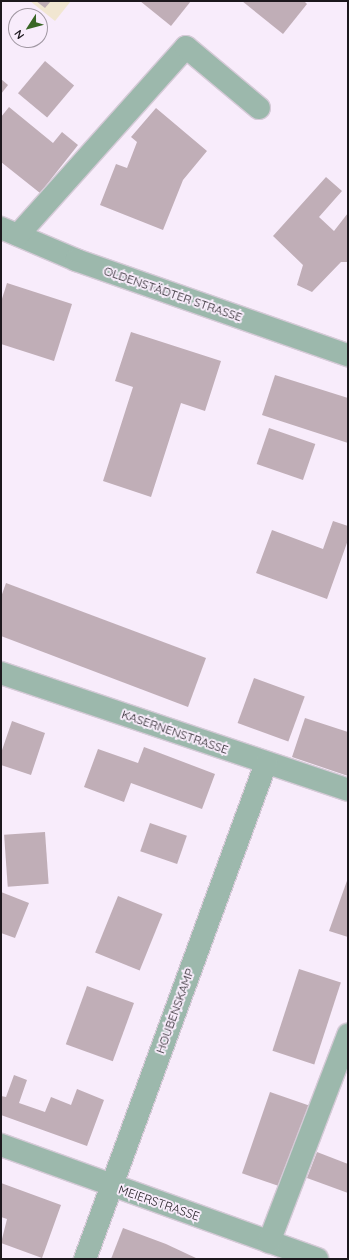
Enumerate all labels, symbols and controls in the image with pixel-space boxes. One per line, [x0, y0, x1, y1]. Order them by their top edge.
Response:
north arrow [8, 8, 48, 48]
text: N [11, 27, 27, 42]
street label: OLDENSTÄDTER STRASSE [102, 264, 244, 324]
street label: KASERNENSTRASSE [120, 707, 230, 757]
street label: HOUBENSKAMP [153, 967, 197, 1055]
street label: MEIERSTRASSE [117, 1182, 201, 1224]

